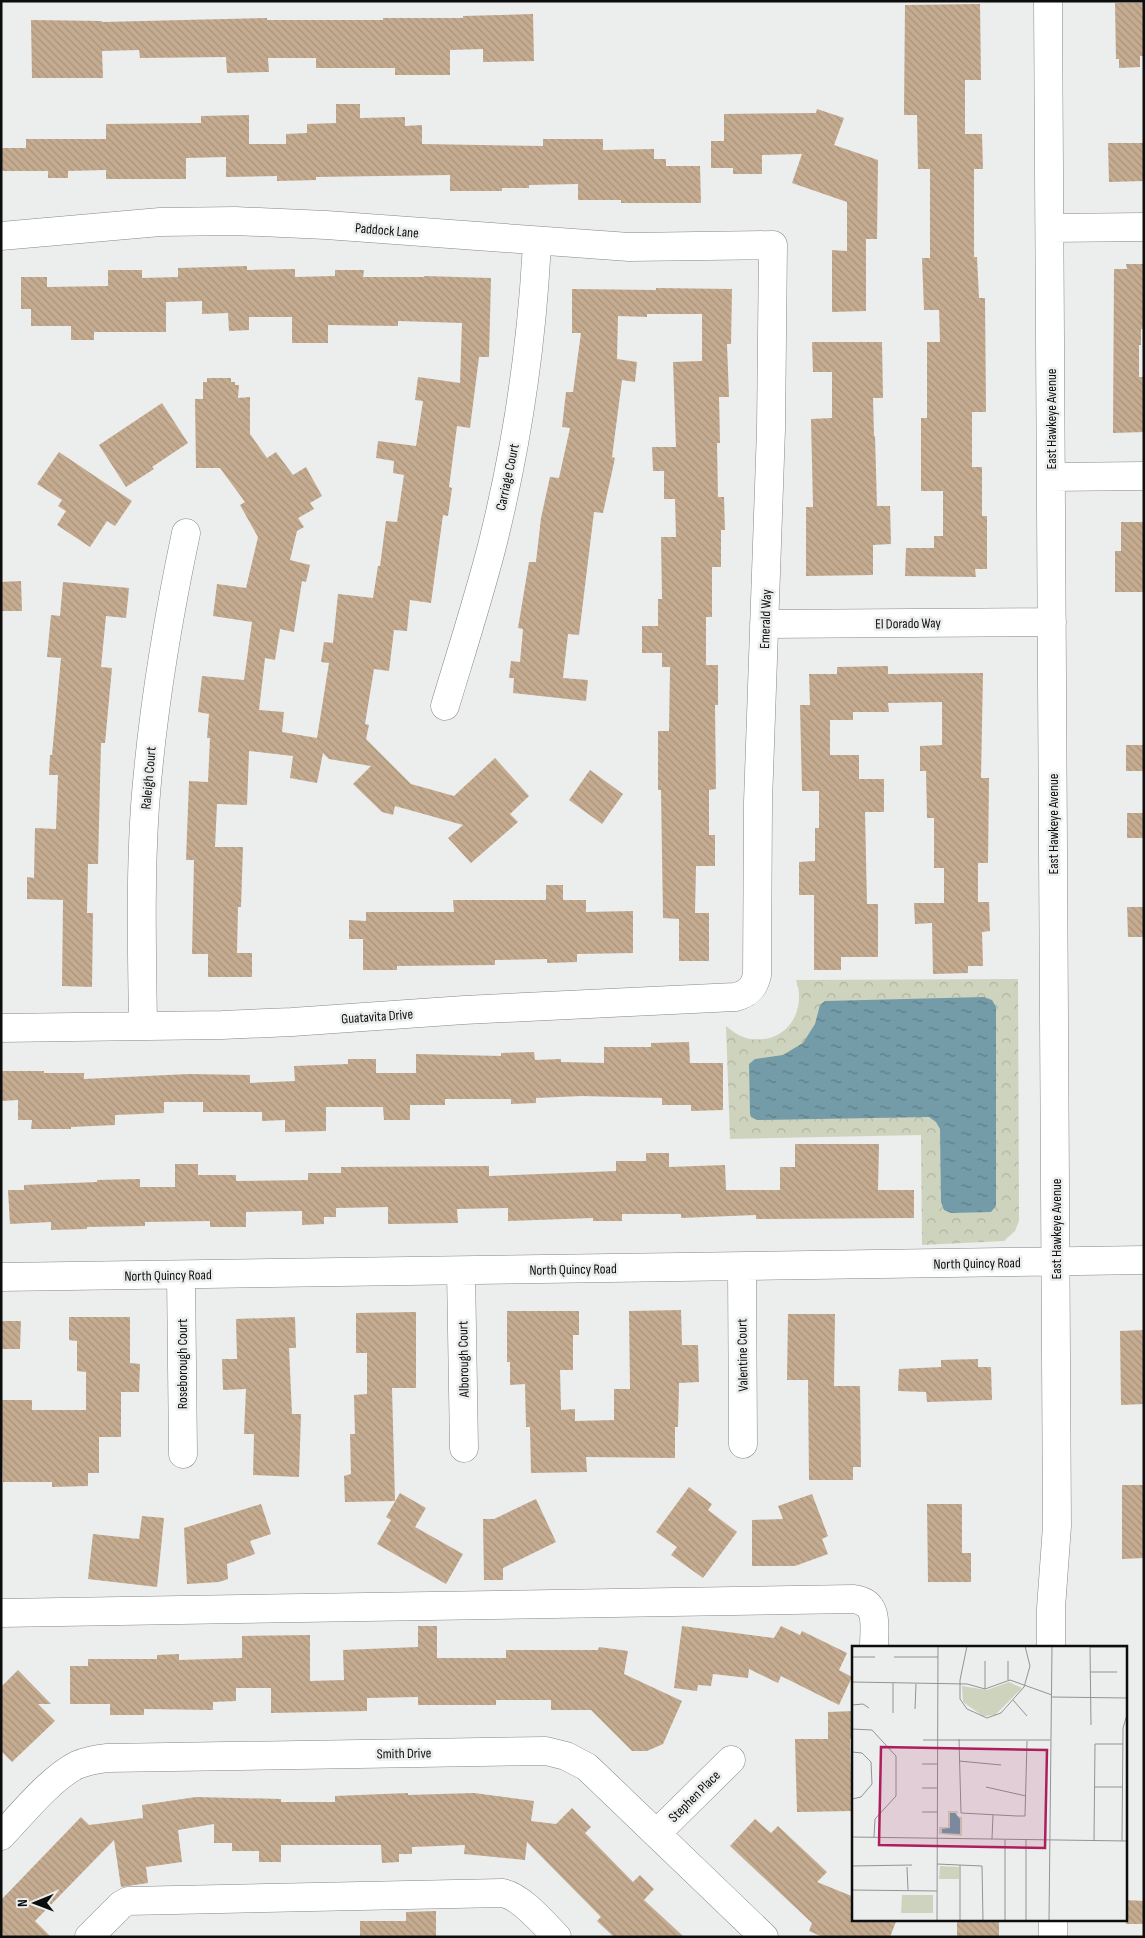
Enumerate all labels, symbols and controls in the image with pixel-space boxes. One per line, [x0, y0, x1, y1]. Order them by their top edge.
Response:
street label: Paddock Lane [354, 219, 420, 242]
street label: East Hawkeye Avenue [1043, 369, 1060, 469]
street label: Carriage Court [492, 442, 523, 512]
street label: Emerald Way [756, 588, 775, 649]
street label: El Dorado Way [875, 614, 942, 633]
street label: Raleigh Court [137, 746, 160, 810]
street label: East Hawkeye Avenue [1045, 774, 1062, 874]
street label: Guatavita Drive [341, 1006, 414, 1027]
street label: East Hawkeye Avenue [1048, 1179, 1065, 1279]
street label: North Quincy Road [933, 1254, 1021, 1273]
street label: North Quincy Road [529, 1260, 617, 1279]
street label: North Quincy Road [124, 1266, 212, 1285]
street label: Valentine Court [733, 1318, 752, 1392]
street label: Roseborough Court [174, 1319, 191, 1409]
street label: Alborough Court [454, 1321, 473, 1398]
inset map [852, 1646, 1128, 1920]
street label: Smith Drive [377, 1745, 431, 1762]
street label: Stephen Place [665, 1767, 724, 1826]
north arrow [10, 1878, 60, 1928]
text: N [14, 1899, 31, 1907]

